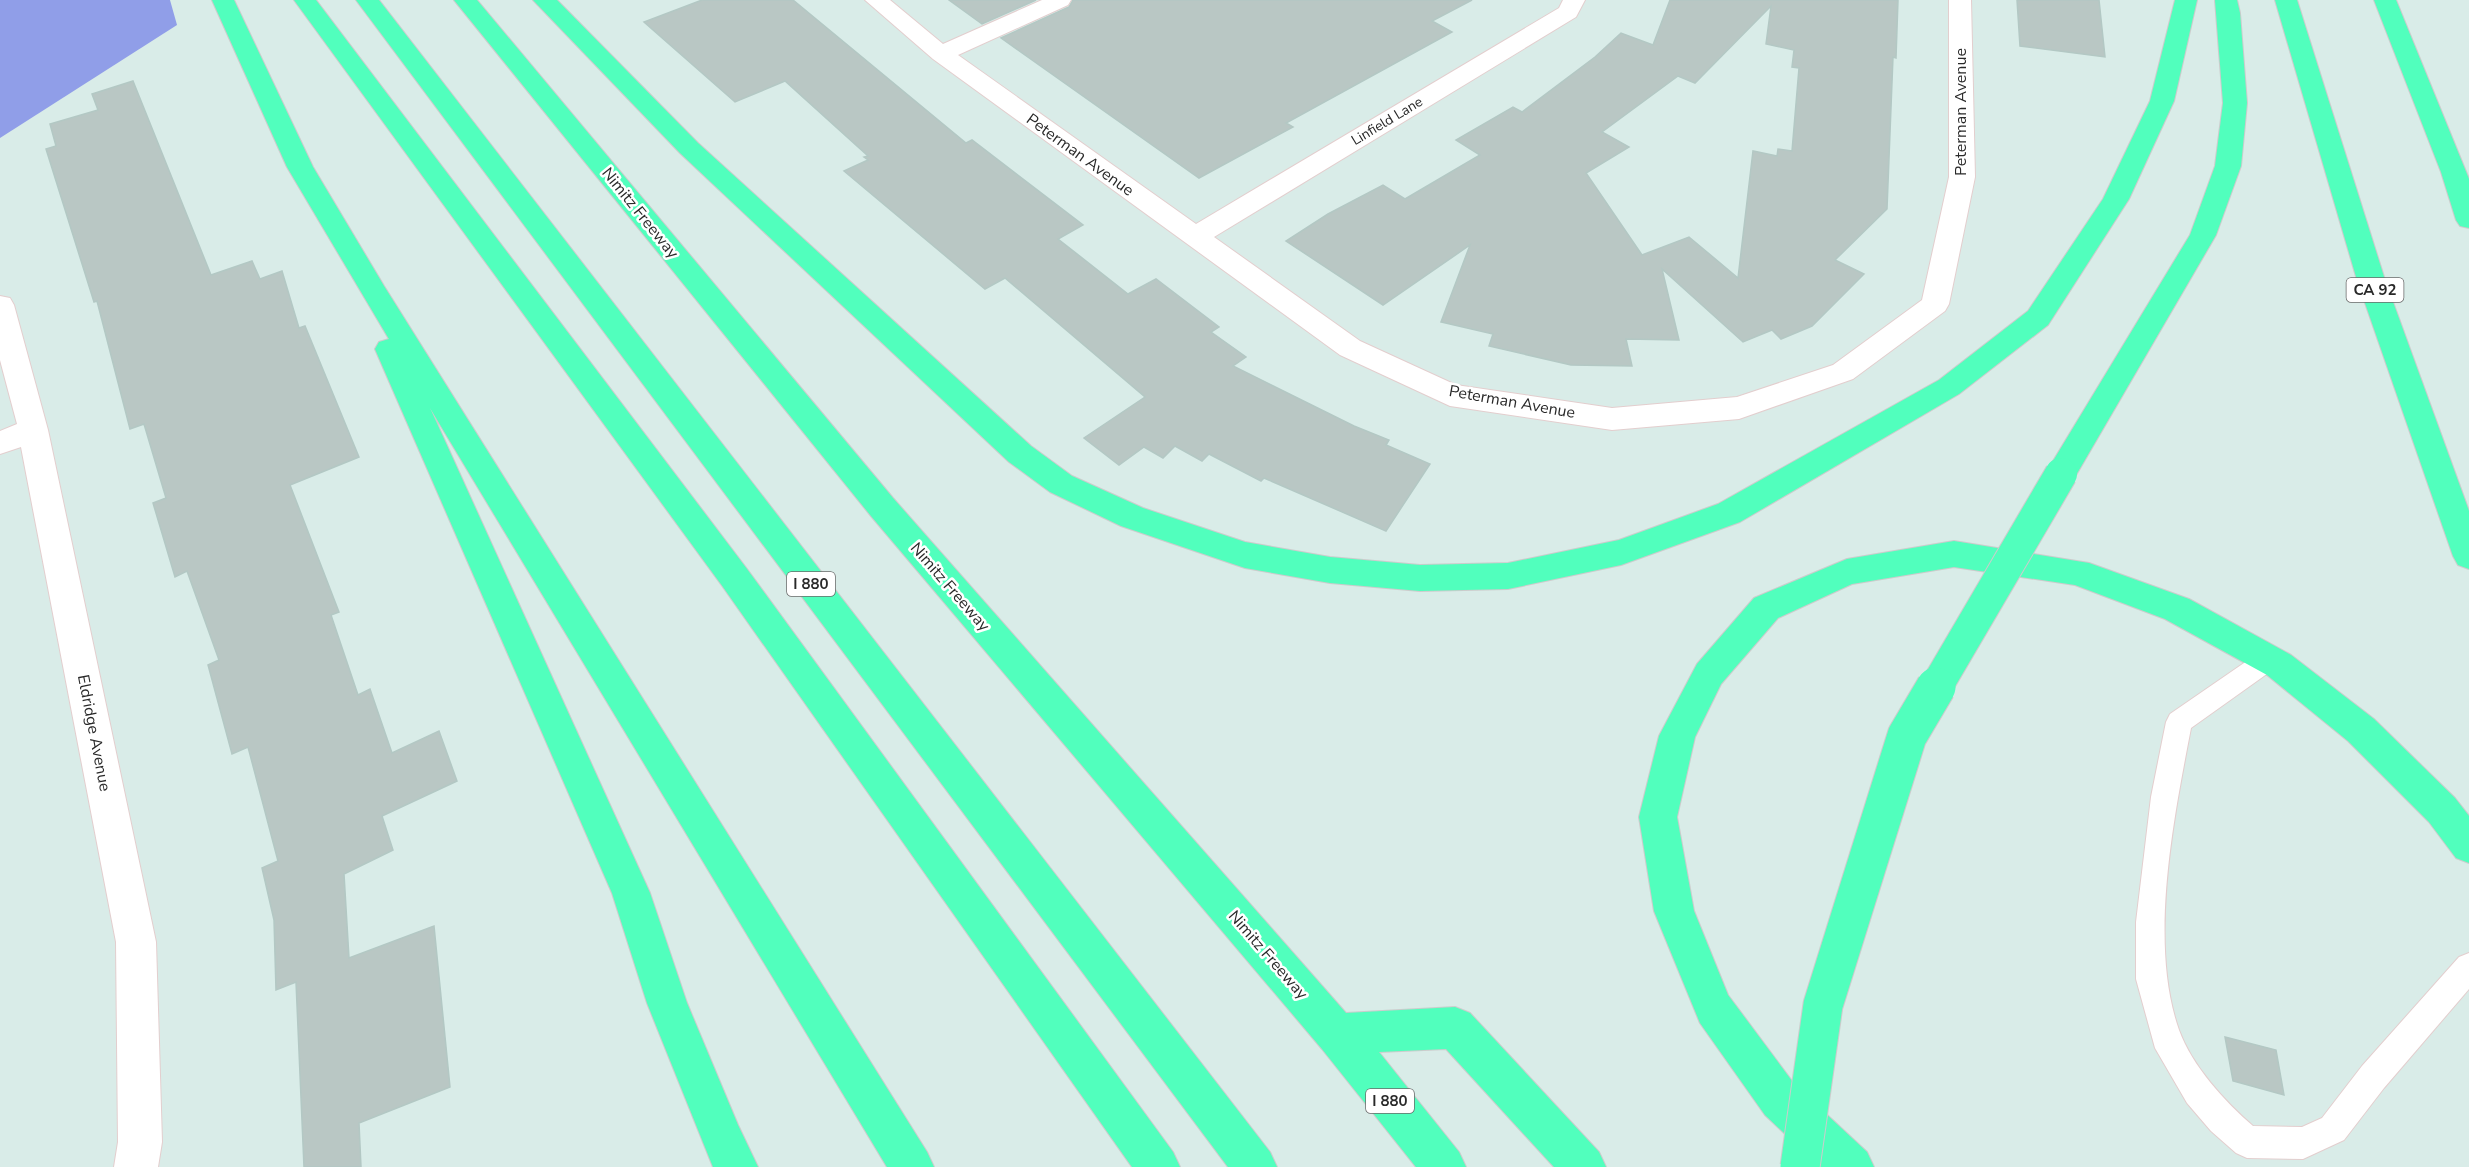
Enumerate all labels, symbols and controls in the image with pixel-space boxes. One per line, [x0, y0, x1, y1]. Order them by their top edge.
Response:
street label: Peterman Avenue [1950, 48, 1972, 176]
street label: Linfield Lane [1348, 92, 1426, 150]
street label: Peterman Avenue [1022, 109, 1138, 201]
street label: Nimitz Freeway [596, 163, 684, 264]
road number: CA 92 [2346, 278, 2404, 302]
street label: Peterman Avenue [1447, 380, 1577, 424]
street label: Nimitz Freeway [905, 538, 995, 637]
road number: I 880 [787, 572, 835, 596]
street label: Eldridge Avenue [72, 673, 116, 793]
street label: Nimitz Freeway [1223, 906, 1313, 1005]
road number: I 880 [1366, 1089, 1414, 1113]

